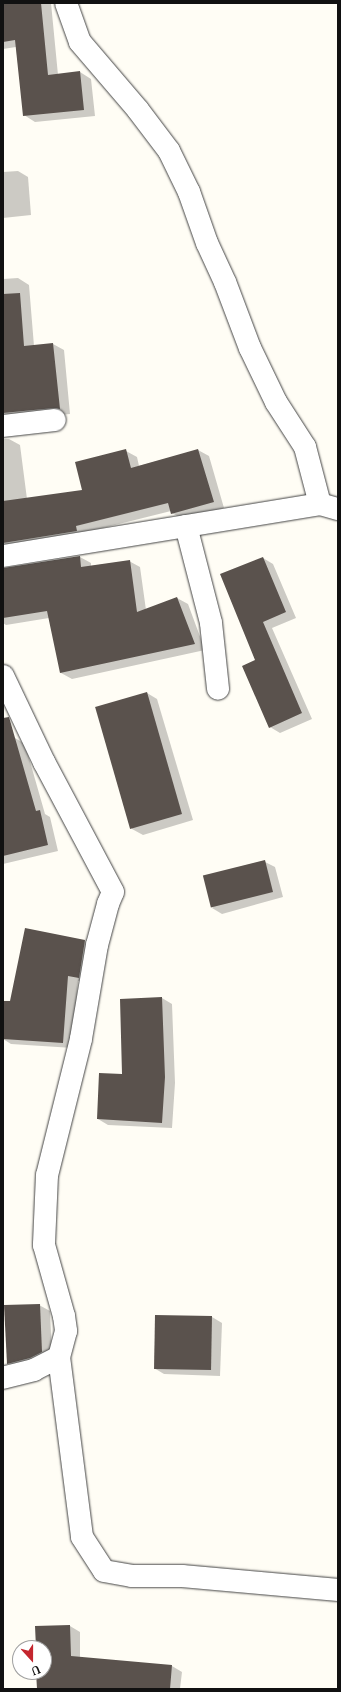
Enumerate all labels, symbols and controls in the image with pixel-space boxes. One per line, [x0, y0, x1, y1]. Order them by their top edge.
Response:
north arrow [12, 1640, 52, 1680]
text: U [30, 1662, 42, 1678]

